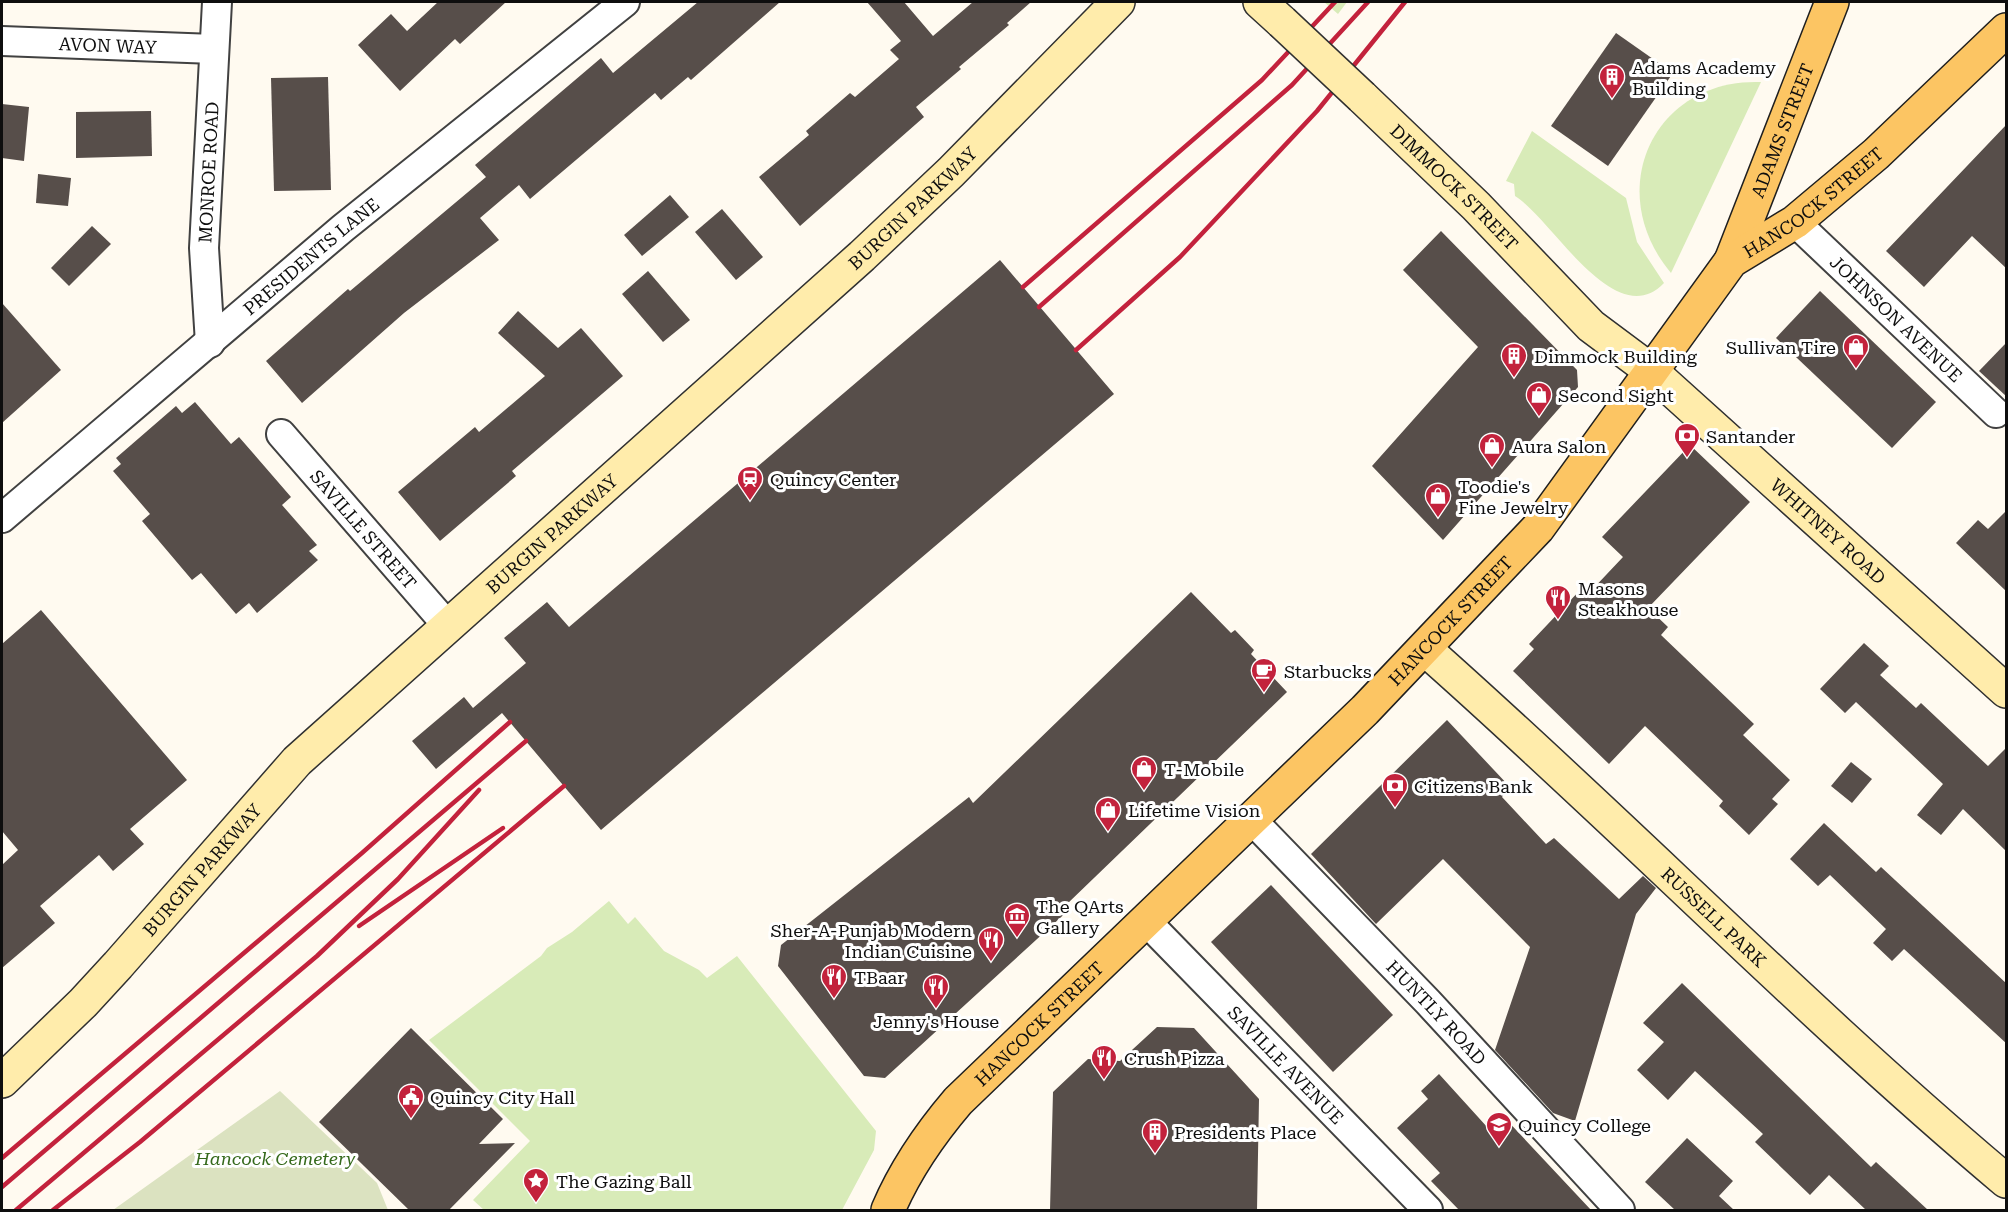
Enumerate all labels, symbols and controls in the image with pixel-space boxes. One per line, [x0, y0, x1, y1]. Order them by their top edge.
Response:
street label: AVON WAY [58, 33, 158, 57]
place label: Adams Academy Building [1632, 57, 1776, 99]
street label: ADAMS STREET [1746, 61, 1817, 201]
building icon: Adams Academy Building [1597, 62, 1627, 100]
street label: MONROE ROAD [194, 101, 222, 244]
street label: DIMMOCK STREET [1386, 120, 1523, 254]
street label: BURGIN PARKWAY [844, 141, 981, 274]
street label: HANCOCK STREET [1739, 142, 1887, 262]
street label: PRESIDENTS LANE [239, 193, 383, 319]
street label: JOHNSON AVENUE [1826, 251, 1967, 386]
shop icon: Sullivan Tire [1841, 332, 1871, 370]
place label: Sullivan Tire [1726, 337, 1836, 358]
building icon: Dimmock Building [1499, 341, 1529, 379]
place label: Dimmock Building [1534, 346, 1698, 367]
shop icon: Second Sight [1524, 380, 1554, 418]
place label: Second Sight [1558, 385, 1674, 406]
bank icon: Santander [1672, 421, 1702, 459]
place label: Santander [1706, 426, 1795, 447]
shop icon: Aura Salon [1477, 431, 1507, 469]
place label: Aura Salon [1512, 436, 1607, 457]
station icon: Quincy Center [735, 464, 765, 502]
street label: SAVILLE STREET [306, 465, 421, 593]
street label: BURGIN PARKWAY [482, 469, 622, 598]
place label: Quincy Center [770, 469, 897, 490]
street label: WHITNEY ROAD [1767, 474, 1890, 588]
place label: Toodie's Fine Jewelry [1458, 476, 1569, 518]
shop icon: Toodie's Fine Jewelry [1423, 481, 1453, 519]
street label: HANCOCK STREET [1384, 551, 1516, 689]
place label: Masons Steakhouse [1578, 578, 1679, 620]
restaurant icon: Masons Steakhouse [1543, 583, 1573, 621]
cafe icon: Starbucks [1249, 656, 1279, 694]
place label: Starbucks [1284, 661, 1372, 682]
shop icon: T-Mobile [1129, 754, 1159, 792]
place label: T-Mobile [1164, 759, 1244, 780]
bank icon: Citizens Bank [1380, 771, 1410, 809]
place label: Citizens Bank [1414, 776, 1533, 797]
shop icon: Lifetime Vision [1093, 795, 1123, 833]
street label: BURGIN PARKWAY [138, 799, 266, 940]
place label: Lifetime Vision [1128, 800, 1261, 821]
street label: RUSSELL PARK [1657, 862, 1771, 971]
place label: The QArts Gallery [1036, 896, 1124, 938]
museum icon: The QArts Gallery [1002, 901, 1032, 939]
place label: Sher-A-Punjab Modern Indian Cuisine [770, 920, 972, 962]
restaurant icon: Sher-A-Punjab Modern Indian Cuisine [976, 925, 1006, 963]
street label: HUNTLY ROAD [1383, 955, 1491, 1069]
street label: HANCOCK STREET [970, 957, 1107, 1090]
restaurant icon: TBaar [819, 962, 849, 1000]
place label: TBaar [854, 967, 905, 988]
restaurant icon: Jenny's House [921, 972, 951, 1010]
street label: SAVILLE AVENUE [1224, 1001, 1348, 1128]
place label: Jenny's House [873, 1011, 999, 1032]
restaurant icon: Crush Pizza [1089, 1043, 1119, 1081]
place label: Crush Pizza [1124, 1048, 1225, 1069]
public building icon: Quincy City Hall [396, 1082, 426, 1120]
place label: Quincy City Hall [430, 1087, 575, 1108]
school or university icon: Quincy College [1484, 1110, 1514, 1148]
place label: Quincy College [1518, 1115, 1651, 1136]
building icon: Presidents Place [1140, 1117, 1170, 1155]
place label: Presidents Place [1174, 1122, 1317, 1143]
park label: Hancock Cemetery [194, 1148, 356, 1169]
place icon: The Gazing Ball [521, 1166, 551, 1204]
place label: The Gazing Ball [556, 1171, 692, 1192]

